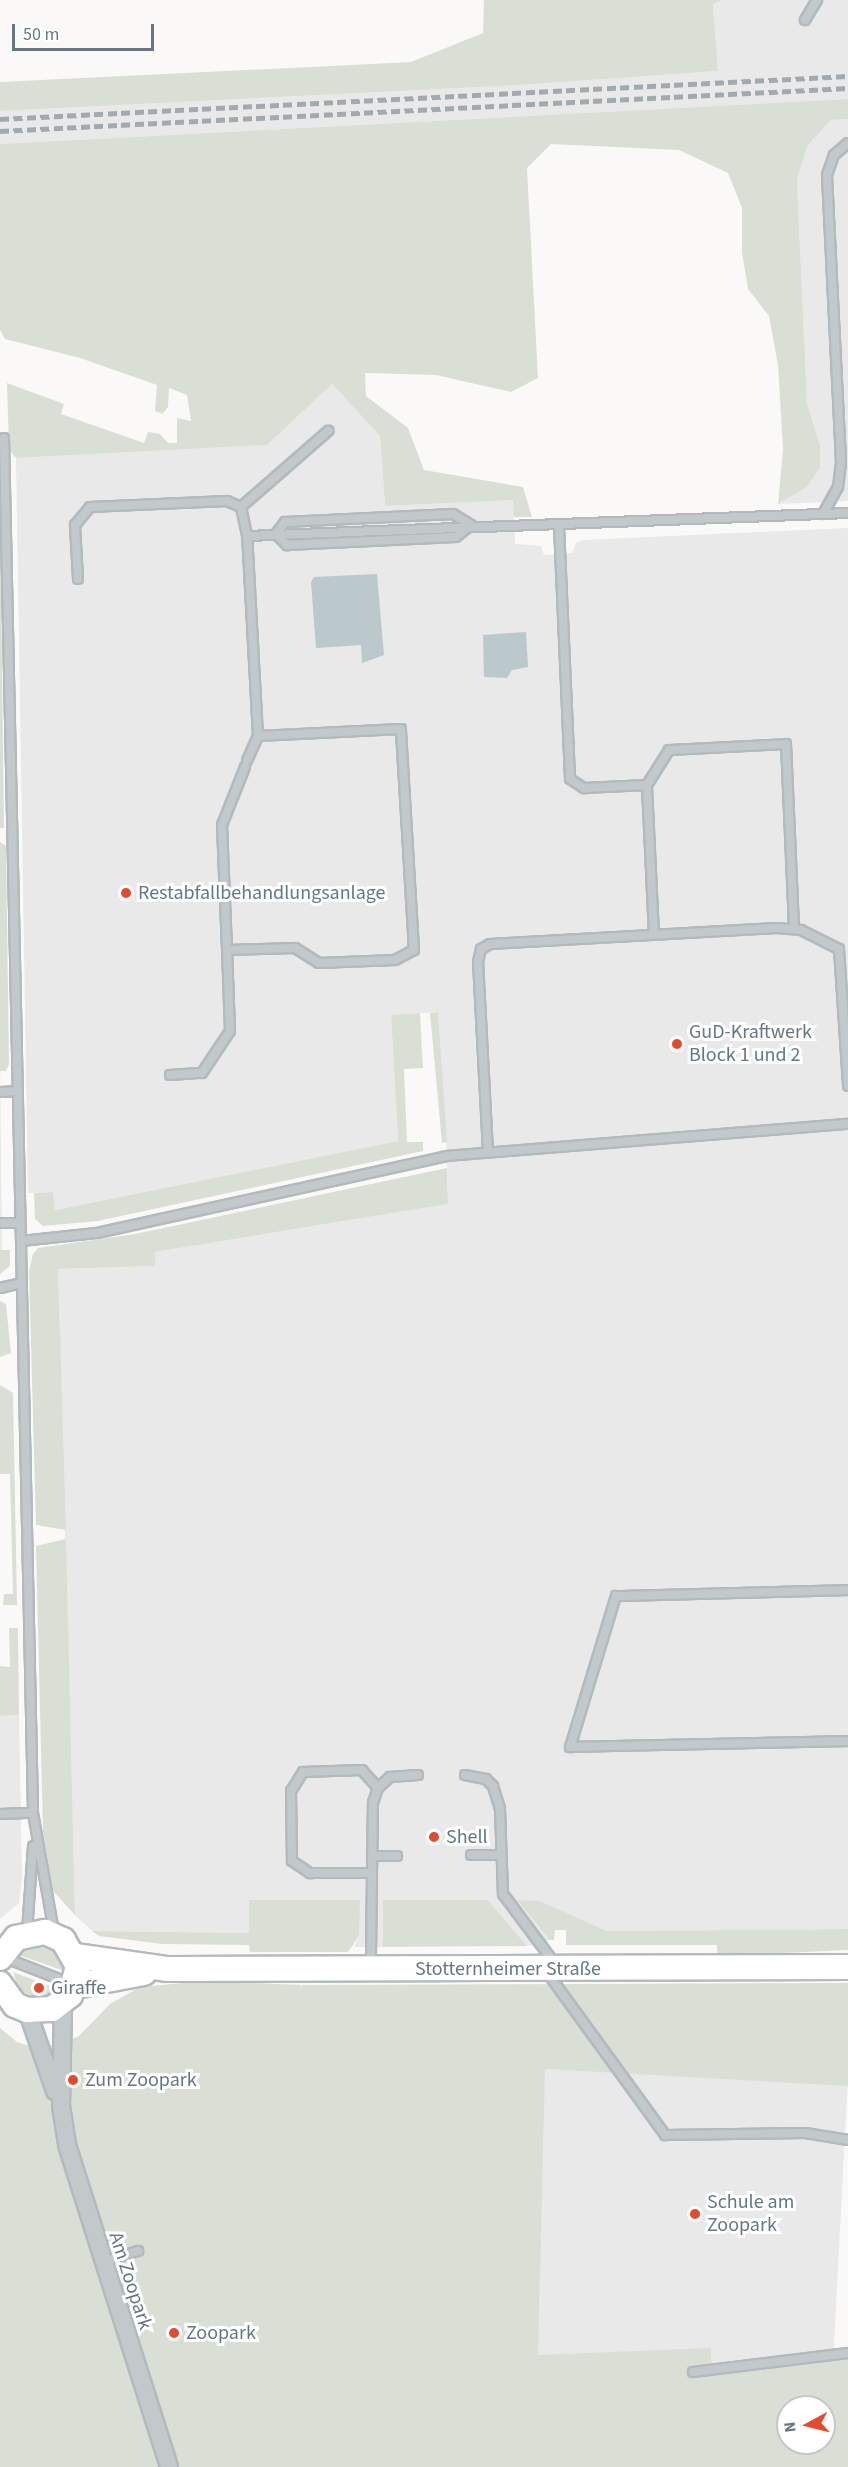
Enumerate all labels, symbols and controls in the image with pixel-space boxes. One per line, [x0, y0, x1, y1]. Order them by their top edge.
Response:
scale bar [15, 12, 158, 50]
text: 50 m [23, 22, 59, 47]
place label: Restabfallbehandlungsanlage [138, 881, 386, 905]
marker: Restabfallbehandlungsanlage [119, 886, 133, 900]
place label: GuD-Kraftwerk Block 1 und 2 [689, 1020, 812, 1067]
marker: GuD-Kraftwerk Block 1 und 2 [670, 1037, 684, 1051]
place label: Shell [446, 1825, 488, 1849]
marker: Shell [427, 1830, 441, 1844]
street label: Stotternheimer Straße [415, 1957, 601, 1981]
place label: Giraffe [51, 1976, 106, 2000]
marker: Giraffe [32, 1981, 46, 1995]
place label: Zum Zoopark [85, 2068, 197, 2092]
marker: Zum Zoopark [66, 2073, 80, 2087]
place label: Schule am Zoopark [707, 2190, 794, 2237]
marker: Schule am Zoopark [688, 2207, 702, 2221]
street label: Am Zoopark [103, 2229, 157, 2333]
place label: Zoopark [186, 2321, 256, 2345]
marker: Zoopark [167, 2326, 181, 2340]
north arrow [776, 2395, 836, 2455]
text: N [779, 2420, 802, 2434]

